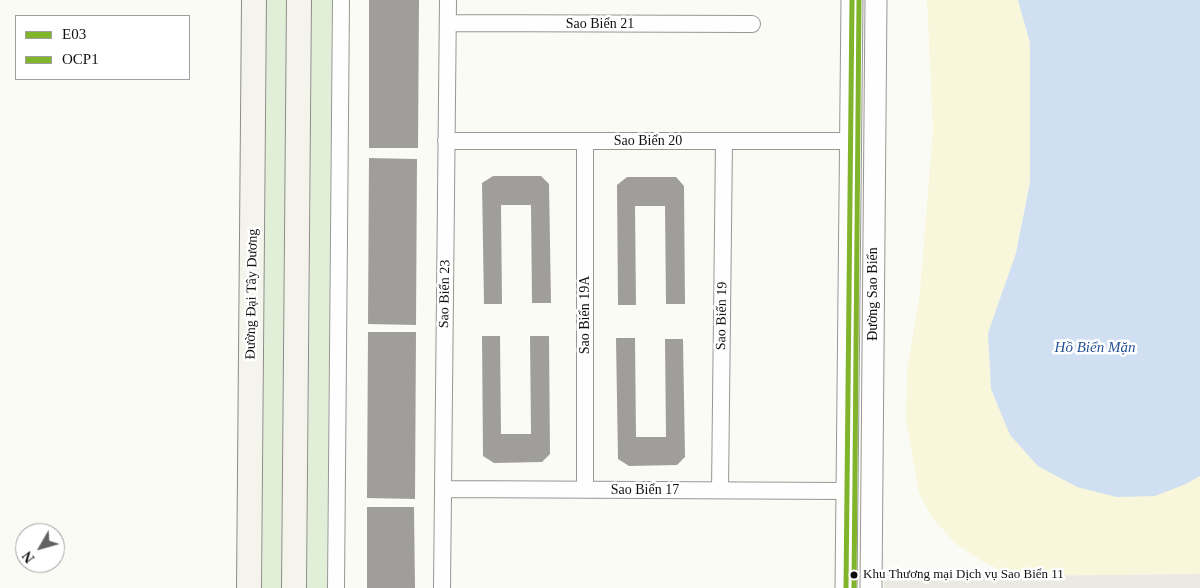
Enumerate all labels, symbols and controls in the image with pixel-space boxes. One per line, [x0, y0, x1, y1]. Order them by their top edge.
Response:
legend [15, 15, 190, 80]
street label: Sao Biển 21 [566, 16, 634, 32]
text: E03 [62, 26, 86, 42]
text: OCP1 [62, 51, 99, 67]
street label: Sao Biển 20 [614, 133, 682, 149]
street label: Đường Đại Tây Dương [242, 229, 262, 359]
street label: Đường Sao Biển [865, 247, 881, 341]
street label: Sao Biển 23 [436, 260, 454, 328]
street label: Sao Biển 19A [577, 276, 593, 354]
street label: Sao Biển 19 [713, 282, 731, 350]
water label: Hồ Biển Mặn [1055, 339, 1135, 357]
street label: Sao Biển 17 [611, 482, 679, 498]
north arrow [15, 523, 65, 573]
text: N [20, 548, 38, 566]
place label: Khu Thương mại Dịch vụ Sao Biển 11 [863, 567, 1064, 583]
marker: Khu Thương mại Dịch vụ Sao Biển 11 [849, 570, 859, 580]

